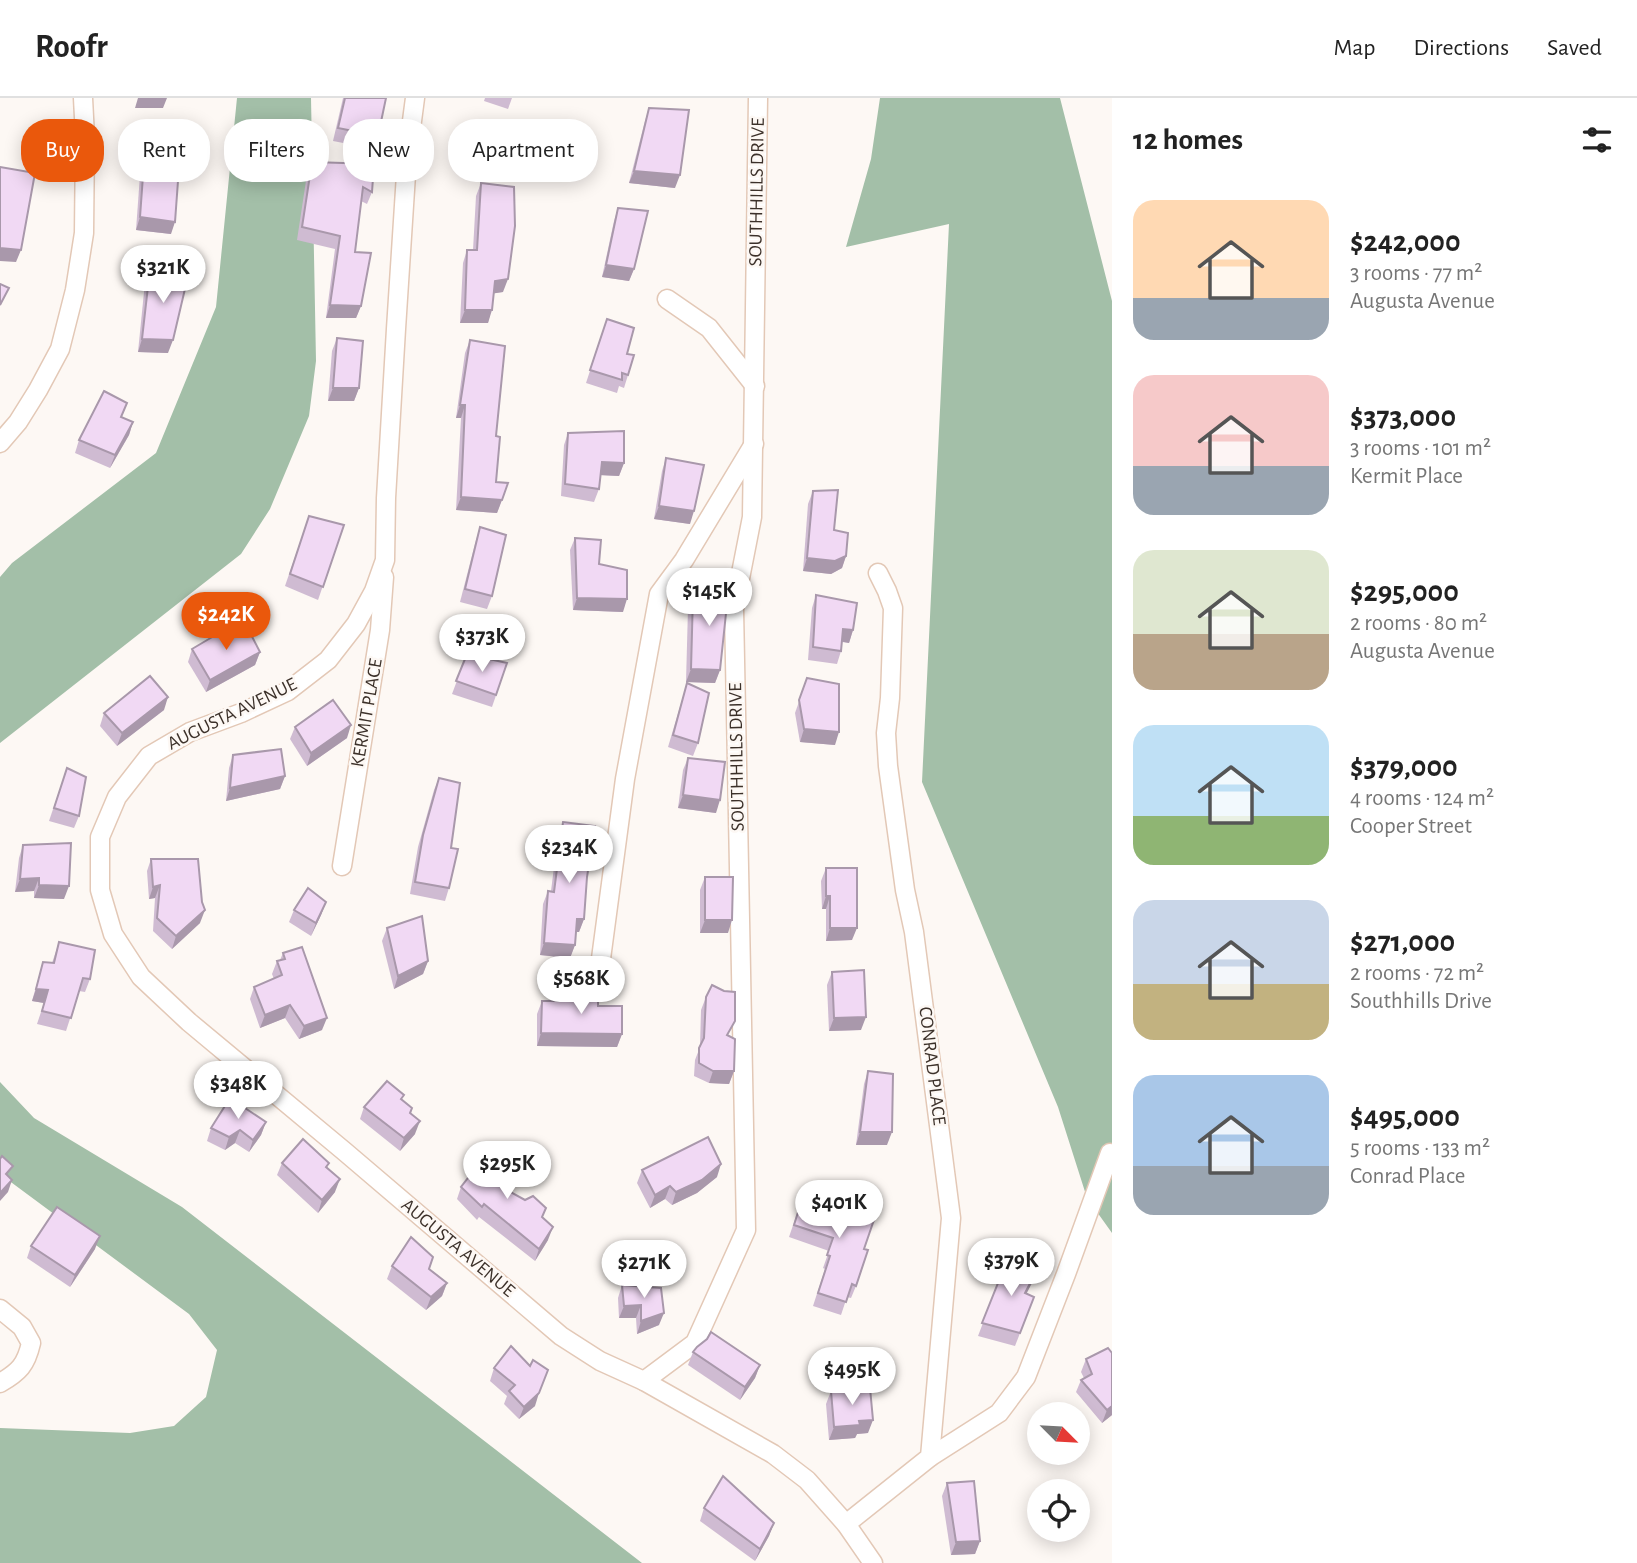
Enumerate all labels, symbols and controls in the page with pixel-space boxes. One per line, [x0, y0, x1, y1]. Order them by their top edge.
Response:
text: Roofr [35, 31, 108, 64]
text: Map [1333, 36, 1375, 60]
text: Directions [1413, 36, 1509, 60]
text: Saved [1547, 36, 1602, 60]
street label: SOUTHHILLS DRIVE [746, 117, 768, 267]
chip: Buy [21, 119, 104, 182]
chip: Rent [118, 119, 210, 182]
chip: Filters [224, 119, 329, 182]
chip: New [343, 119, 434, 182]
chip: Apartment [448, 119, 598, 182]
icon: filters [1578, 121, 1616, 159]
text: 12 homes [1133, 125, 1243, 155]
text: $242,000 [1350, 227, 1461, 257]
icon: home [1189, 228, 1273, 312]
pin: $321K [114, 246, 212, 305]
text: $321K [137, 256, 189, 279]
text: 3 rooms · 77 m² [1350, 262, 1482, 285]
text: Augusta Avenue [1350, 290, 1495, 313]
text: $373,000 [1350, 402, 1456, 432]
icon: home [1189, 403, 1273, 487]
text: 3 rooms · 101 m² [1350, 437, 1491, 460]
text: Kermit Place [1350, 465, 1463, 488]
pin: $145K [660, 568, 758, 628]
text: $295,000 [1350, 577, 1459, 607]
icon: home [1189, 578, 1273, 662]
text: $145K [682, 579, 736, 602]
pin: $242K [177, 592, 275, 652]
text: $242K [197, 603, 255, 626]
text: 2 rooms · 80 m² [1350, 612, 1487, 635]
pin: $373K [433, 614, 531, 674]
text: $373K [455, 625, 509, 648]
text: Augusta Avenue [1350, 640, 1495, 663]
street label: KERMIT PLACE [348, 657, 386, 769]
street label: AUGUSTA AVENUE [164, 674, 300, 754]
street label: SOUTHHILLS DRIVE [726, 682, 748, 832]
text: $379,000 [1350, 752, 1458, 782]
icon: home [1189, 753, 1273, 837]
text: 4 rooms · 124 m² [1350, 787, 1494, 810]
text: Cooper Street [1350, 815, 1472, 838]
pin: $234K [520, 826, 618, 885]
text: $234K [541, 836, 597, 859]
text: $271,000 [1350, 927, 1455, 957]
icon: home [1189, 928, 1273, 1012]
pin: $568K [532, 956, 630, 1016]
text: 2 rooms · 72 m² [1350, 962, 1484, 985]
text: $568K [553, 967, 609, 990]
text: Southhills Drive [1350, 990, 1492, 1013]
street label: CONRAD PLACE [915, 1006, 949, 1126]
pin: $348K [189, 1062, 287, 1121]
text: $348K [210, 1072, 266, 1095]
text: $495,000 [1350, 1102, 1460, 1132]
icon: home [1189, 1103, 1273, 1187]
text: 5 rooms · 133 m² [1350, 1137, 1490, 1160]
pin: $295K [458, 1142, 556, 1201]
text: $295K [479, 1152, 535, 1175]
text: Conrad Place [1350, 1165, 1465, 1188]
pin: $401K [790, 1180, 888, 1240]
text: $401K [811, 1191, 867, 1214]
street label: AUGUSTA AVENUE [398, 1195, 518, 1301]
pin: $379K [962, 1238, 1060, 1298]
pin: $271K [595, 1240, 693, 1300]
text: $379K [984, 1249, 1038, 1272]
text: $271K [618, 1251, 670, 1274]
pin: $495K [803, 1348, 901, 1407]
text: $495K [824, 1358, 880, 1381]
north arrow [1027, 1402, 1090, 1465]
map controls [1027, 1402, 1090, 1542]
button: locate [1027, 1479, 1090, 1542]

